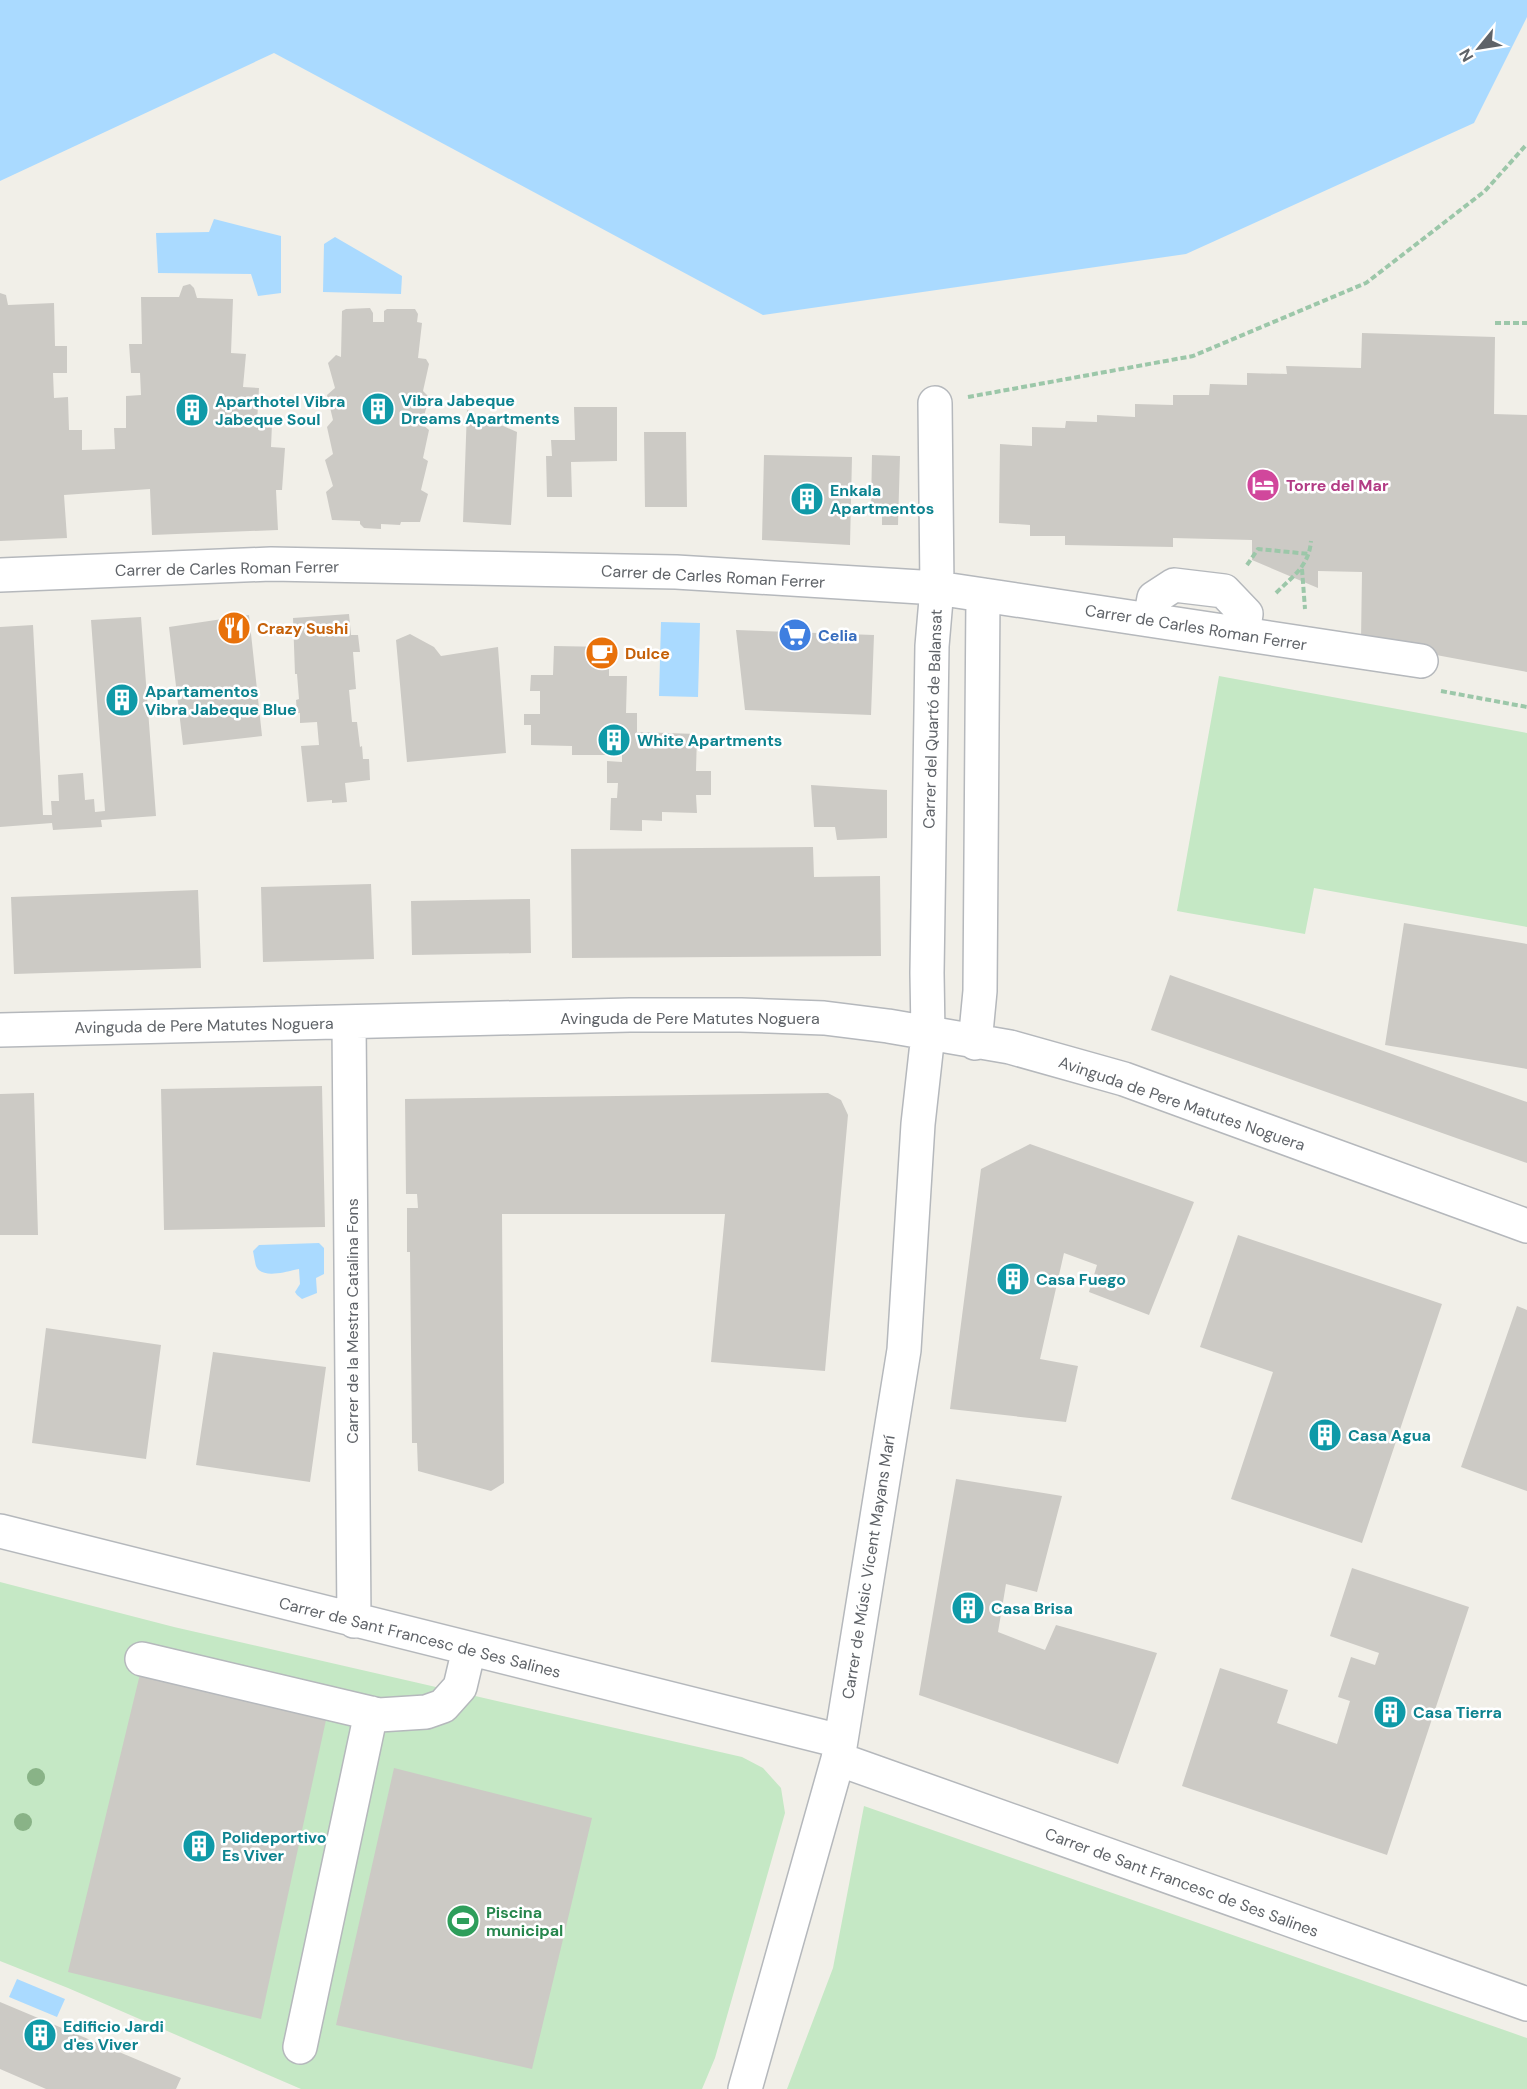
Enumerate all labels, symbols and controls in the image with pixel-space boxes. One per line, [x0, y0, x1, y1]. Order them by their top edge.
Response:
north arrow [1449, 18, 1509, 78]
text: N [1454, 45, 1478, 66]
place label: Vibra Jabeque Dreams Apartments [401, 390, 560, 429]
place label: Aparthotel Vibra Jabeque Soul [215, 391, 345, 430]
building icon: Vibra Jabeque Dreams Apartments [360, 391, 396, 427]
building icon: Aparthotel Vibra Jabeque Soul [174, 392, 210, 428]
hotel icon: Torre del Mar [1245, 467, 1281, 503]
place label: Torre del Mar [1286, 475, 1389, 496]
place label: Enkala Apartmentos [830, 480, 934, 519]
building icon: Enkala Apartmentos [789, 481, 825, 517]
street label: Carrer de Carles Roman Ferrer [115, 556, 339, 581]
street label: Carrer de Carles Roman Ferrer [600, 560, 826, 593]
street label: Carrer de Carles Roman Ferrer [1084, 600, 1308, 655]
street label: Carrer del Quartó de Balansat [918, 609, 947, 829]
restaurant icon: Crazy Sushi [216, 610, 252, 646]
supermarket icon: Celia [777, 617, 813, 653]
place label: Crazy Sushi [257, 618, 348, 639]
place label: Celia [818, 625, 857, 646]
cafe icon: Dulce [584, 635, 620, 671]
place label: Dulce [625, 643, 670, 664]
place label: Apartamentos Vibra Jabeque Blue [145, 681, 297, 720]
building icon: Apartamentos Vibra Jabeque Blue [104, 682, 140, 718]
building icon: White Apartments [596, 722, 632, 758]
place label: White Apartments [637, 730, 782, 751]
street label: Avinguda de Pere Matutes Noguera [560, 1008, 820, 1029]
street label: Avinguda de Pere Matutes Noguera [74, 1013, 334, 1038]
street label: Avinguda de Pere Matutes Noguera [1056, 1051, 1308, 1156]
street label: Carrer de la Mestra Catalina Fons [342, 1198, 363, 1444]
building icon: Casa Fuego [995, 1261, 1031, 1297]
place label: Casa Fuego [1036, 1269, 1126, 1290]
building icon: Casa Agua [1307, 1417, 1343, 1453]
place label: Casa Agua [1348, 1425, 1431, 1446]
street label: Carrer de Músic Vicent Mayans Marí [837, 1433, 900, 1701]
building icon: Casa Brisa [950, 1590, 986, 1626]
street label: Carrer de Sant Francesc de Ses Salines [277, 1592, 563, 1683]
place label: Casa Brisa [991, 1598, 1073, 1619]
building icon: Casa Tierra [1372, 1694, 1408, 1730]
place label: Casa Tierra [1413, 1702, 1502, 1723]
street label: Carrer de Sant Francesc de Ses Salines [1042, 1823, 1322, 1942]
place label: Polideportivo Es Viver [222, 1827, 326, 1866]
building icon: Polideportivo Es Viver [181, 1828, 217, 1864]
place label: Piscina municipal [486, 1902, 563, 1941]
sports icon: Piscina municipal [445, 1903, 481, 1939]
place label: Edificio Jardi d'es Viver [63, 2016, 164, 2055]
building icon: Edificio Jardi d'es Viver [22, 2017, 58, 2053]

